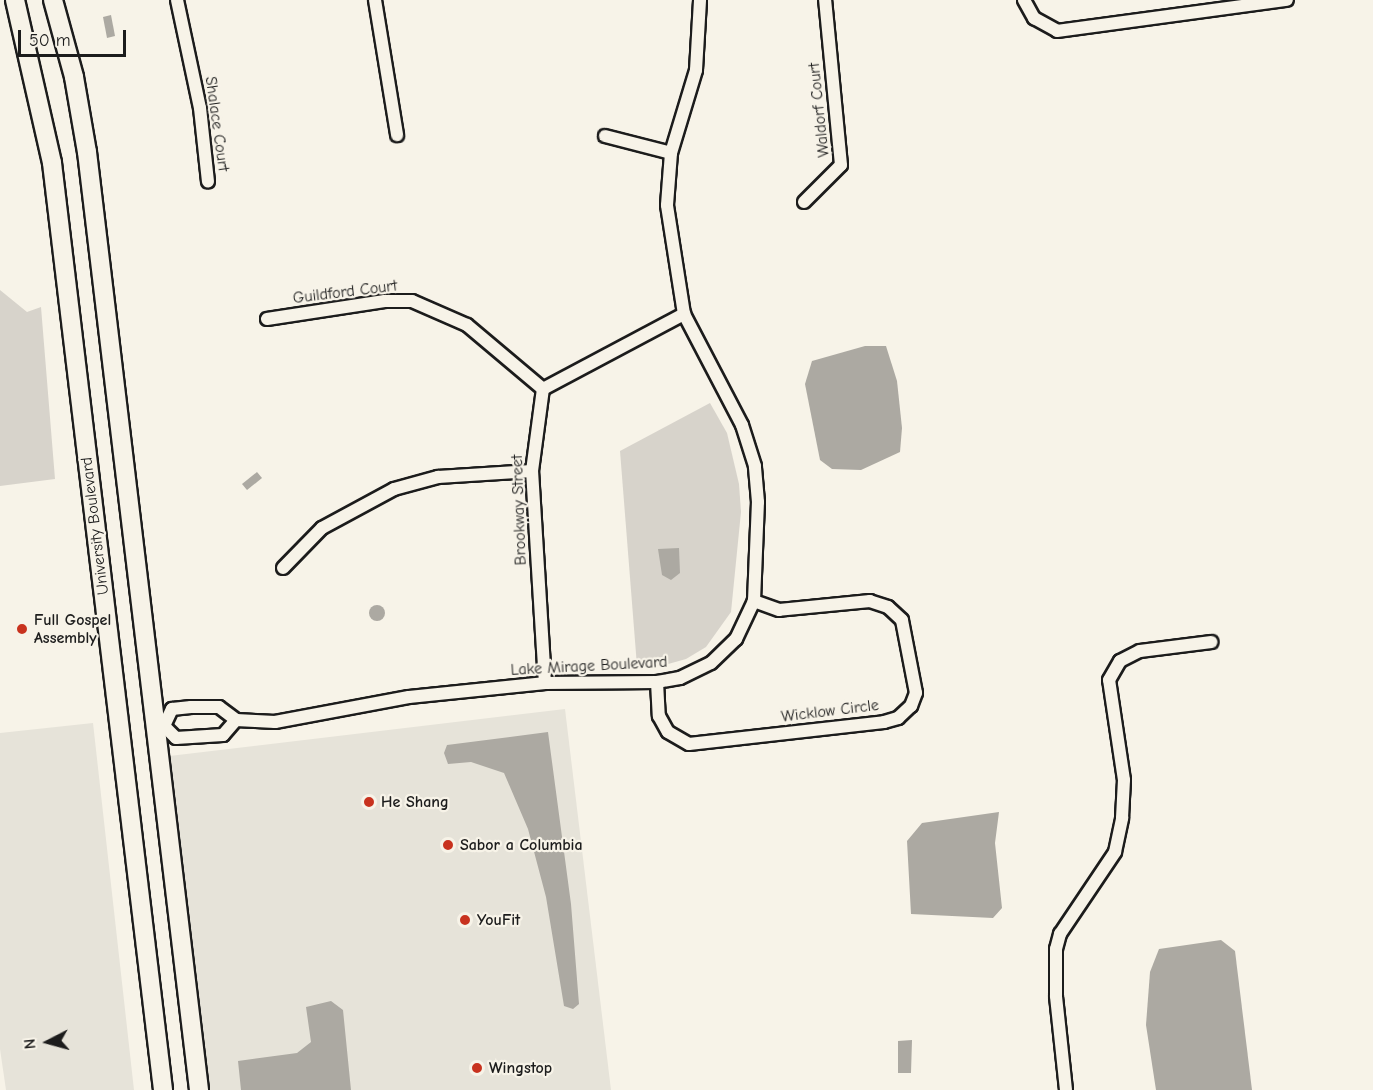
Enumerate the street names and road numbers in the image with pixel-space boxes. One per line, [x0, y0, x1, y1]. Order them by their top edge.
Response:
street label: Waldorf Court [804, 62, 834, 158]
street label: Shalace Court [201, 75, 233, 173]
street label: Guildford Court [292, 276, 398, 308]
street label: Brookway Street [507, 454, 531, 566]
street label: University Boulevard [77, 456, 113, 596]
street label: Lake Mirage Boulevard [510, 652, 668, 680]
street label: Wicklow Circle [780, 695, 880, 727]

